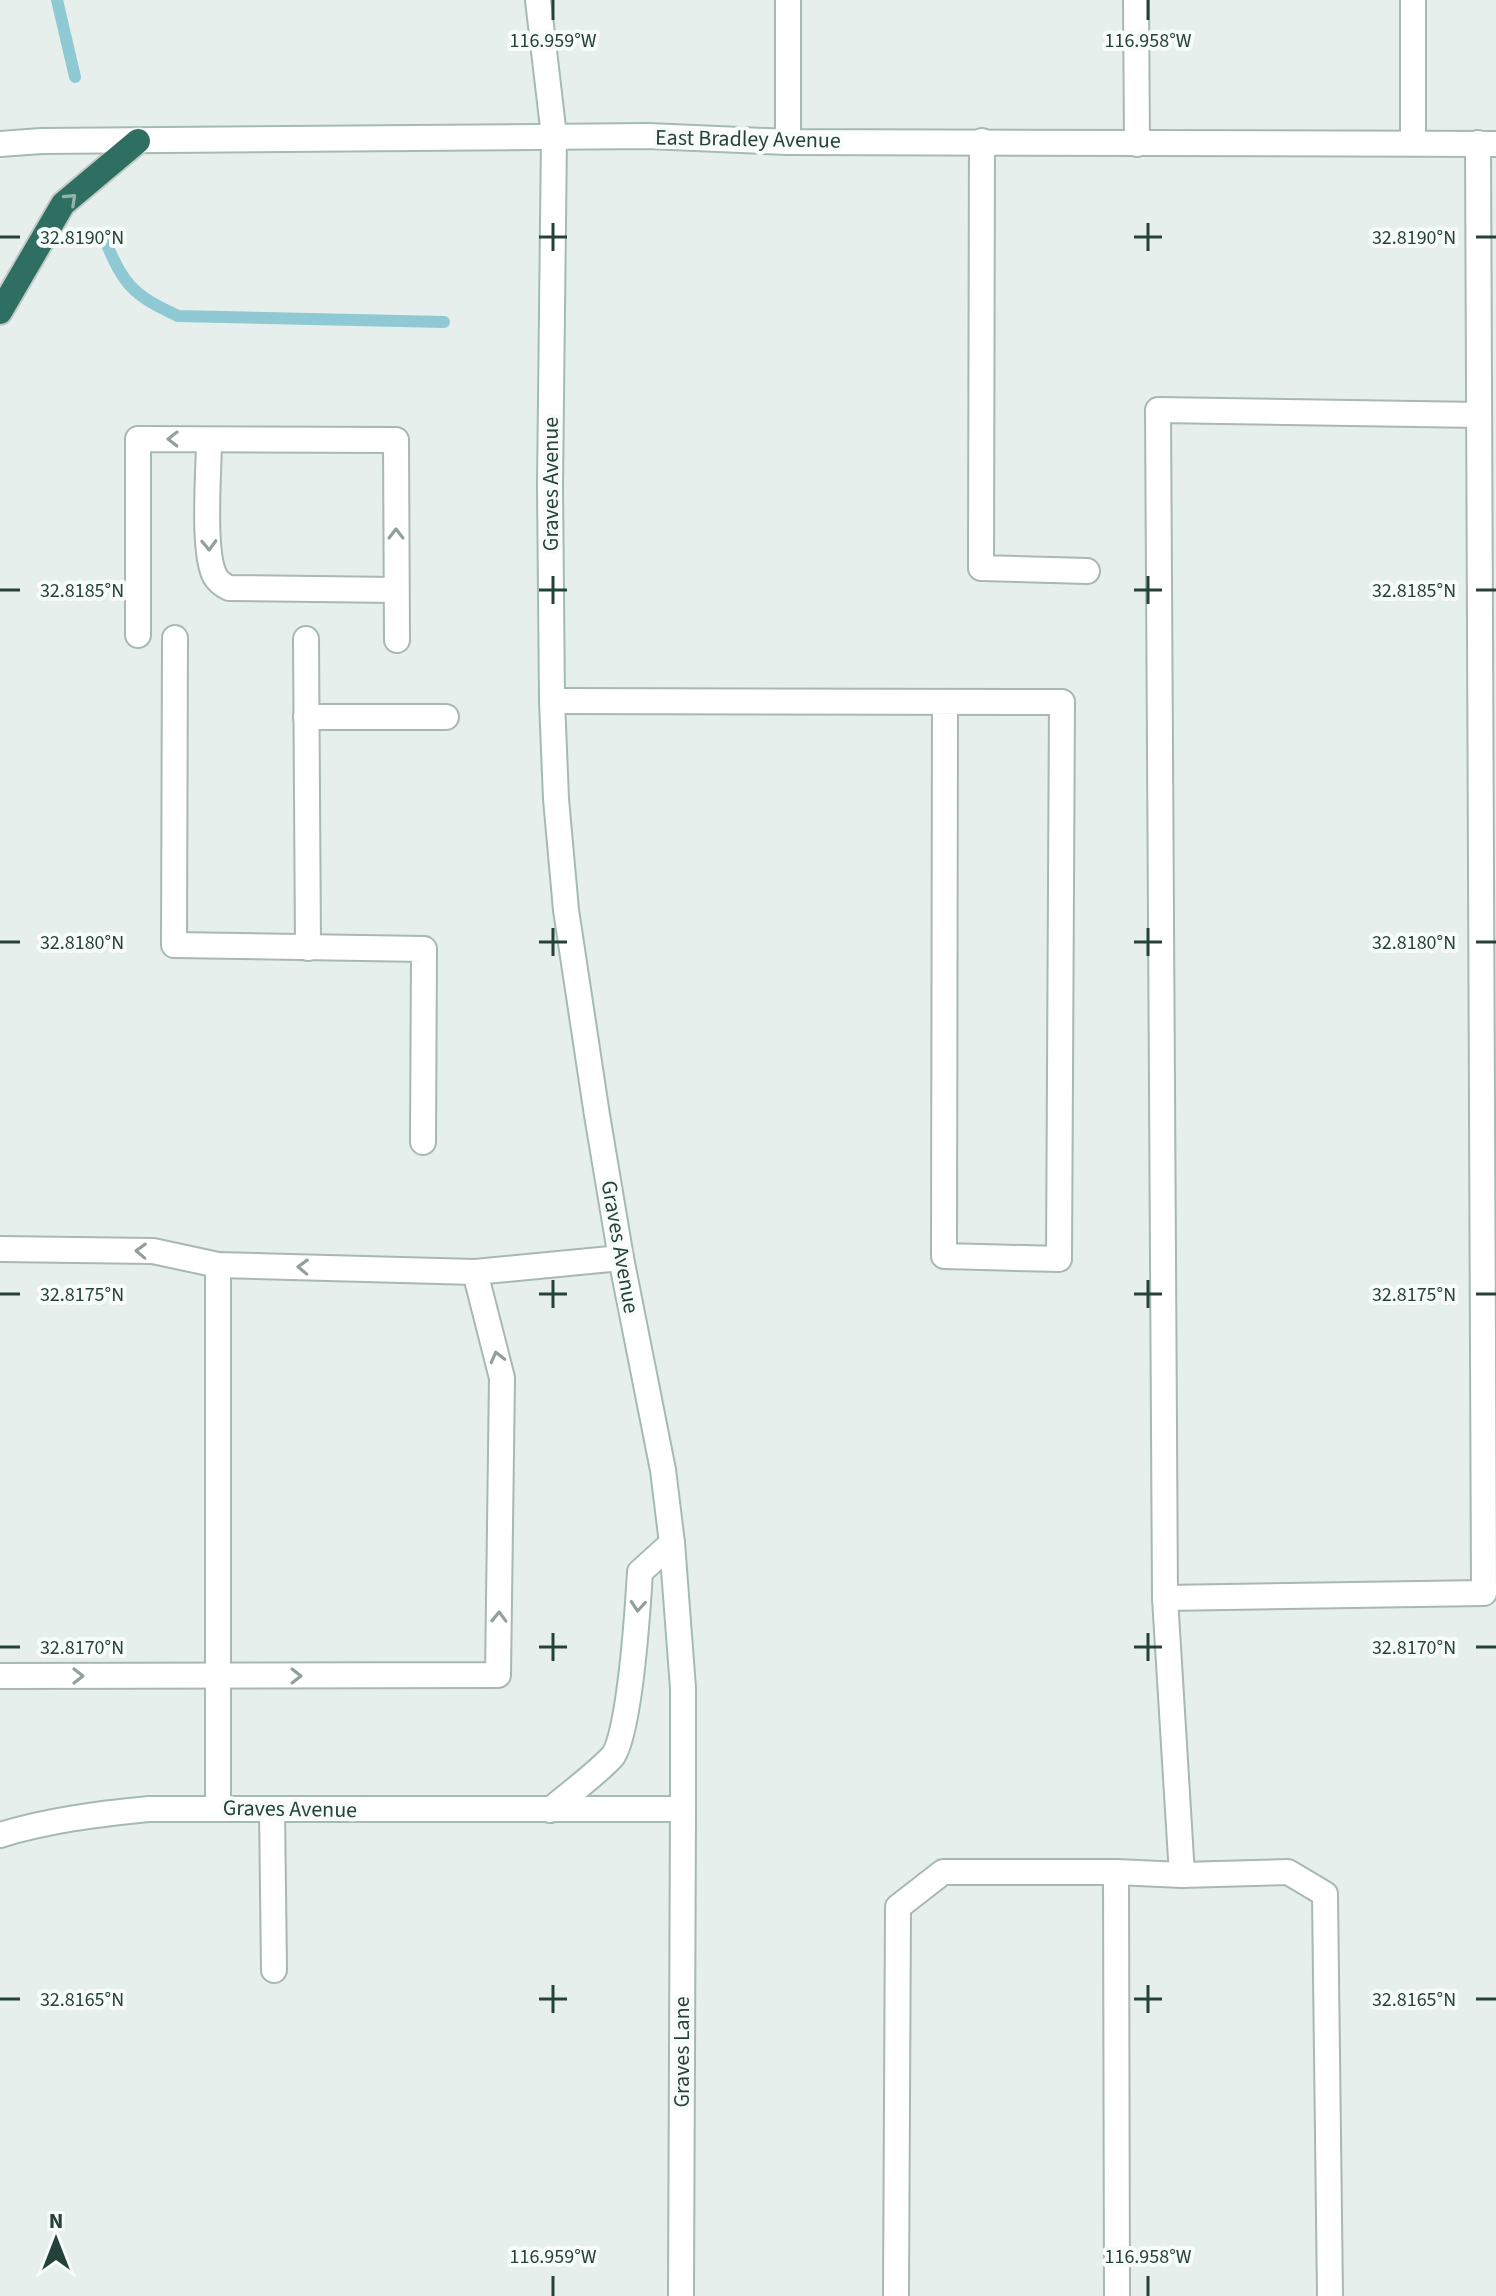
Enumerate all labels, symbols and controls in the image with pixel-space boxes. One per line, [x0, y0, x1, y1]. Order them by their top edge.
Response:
text: 116.959°W [510, 27, 597, 55]
text: 116.958°W [1105, 27, 1192, 55]
street label: East Bradley Avenue [655, 121, 841, 157]
one-way arrow [62, 193, 76, 208]
text: 32.8190°N [40, 224, 124, 252]
text: 32.8190°N [1372, 224, 1456, 252]
street label: Graves Avenue [535, 417, 567, 551]
one-way arrow [166, 430, 179, 448]
one-way arrow [387, 527, 405, 540]
one-way arrow [201, 540, 218, 552]
text: 32.8185°N [40, 577, 124, 605]
text: 32.8185°N [1372, 577, 1456, 605]
text: 32.8180°N [40, 929, 124, 957]
text: 32.8180°N [1372, 929, 1456, 957]
street label: Graves Avenue [593, 1178, 647, 1316]
one-way arrow [134, 1242, 147, 1259]
one-way arrow [296, 1259, 309, 1276]
text: 32.8175°N [40, 1281, 124, 1309]
text: 32.8175°N [1372, 1281, 1456, 1309]
one-way arrow [489, 1351, 506, 1365]
one-way arrow [630, 1600, 647, 1613]
one-way arrow [490, 1610, 508, 1623]
text: 32.8170°N [40, 1634, 124, 1662]
text: 32.8170°N [1372, 1634, 1456, 1662]
one-way arrow [72, 1667, 85, 1685]
one-way arrow [290, 1667, 303, 1685]
street label: Graves Avenue [223, 1792, 358, 1826]
text: 32.8165°N [40, 1986, 124, 2014]
text: 32.8165°N [1372, 1986, 1456, 2014]
street label: Graves Lane [666, 1996, 698, 2108]
north arrow [16, 2200, 96, 2280]
text: N [49, 2205, 63, 2237]
text: 116.959°W [510, 2243, 597, 2271]
text: 116.958°W [1105, 2243, 1192, 2271]

